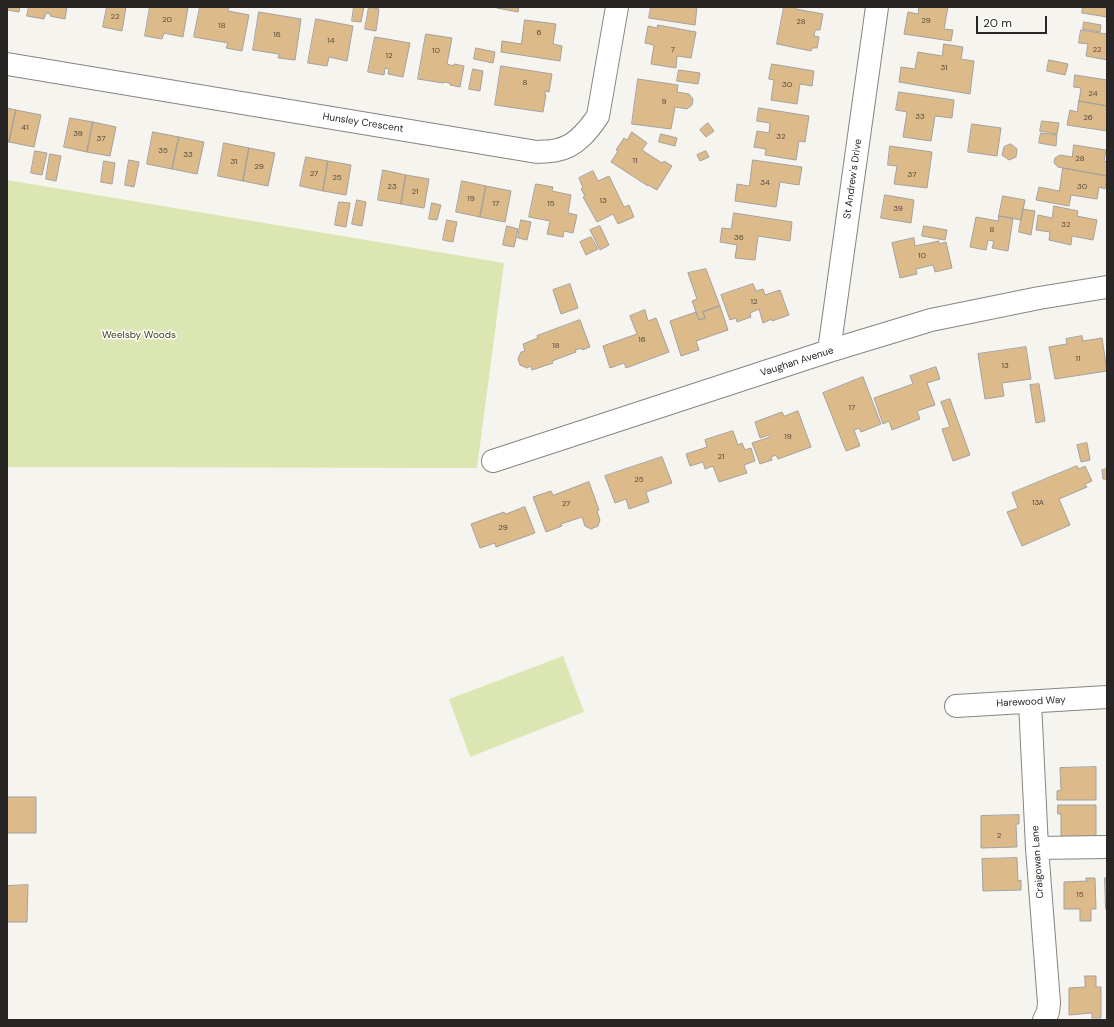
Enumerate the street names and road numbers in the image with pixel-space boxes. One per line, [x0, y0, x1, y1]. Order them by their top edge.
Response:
street label: Hunsley Crescent [322, 111, 404, 135]
street label: St Andrew's Drive [841, 138, 865, 220]
street label: Vaughan Avenue [759, 344, 835, 380]
street label: Harewood Way [996, 694, 1066, 710]
street label: Craigowan Lane [1029, 825, 1047, 899]

